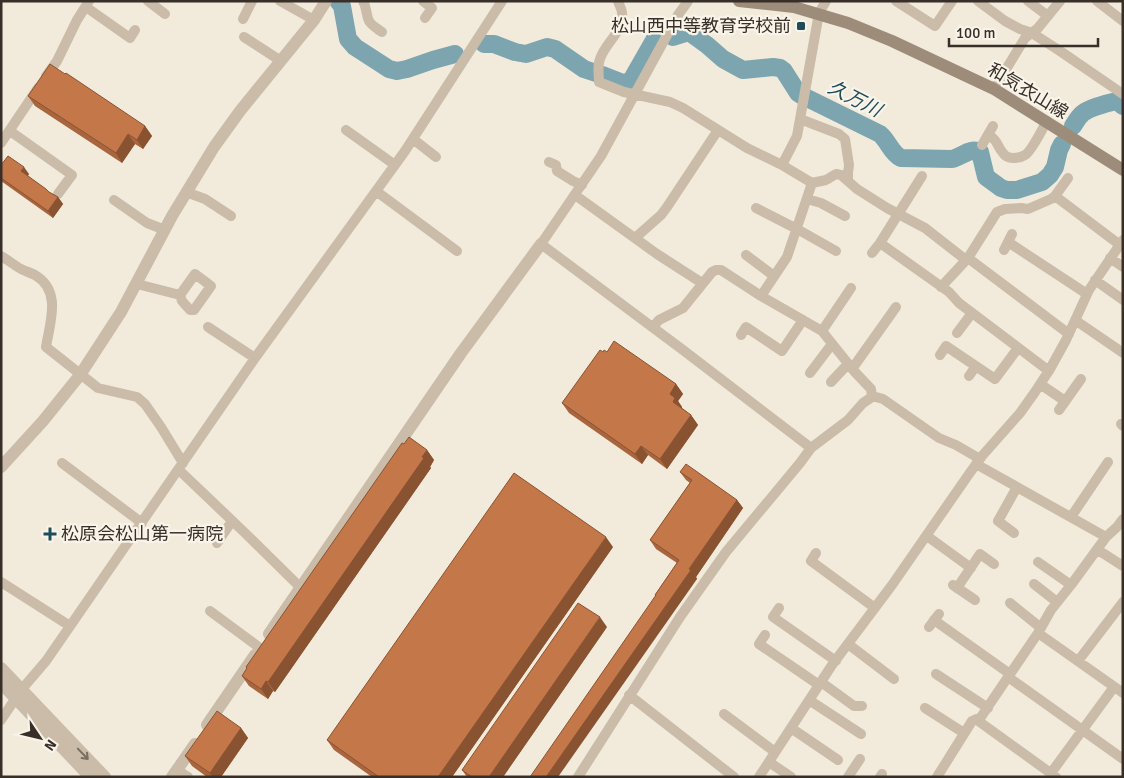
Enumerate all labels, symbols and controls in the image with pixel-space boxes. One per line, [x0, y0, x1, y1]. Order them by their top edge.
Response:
place label: 松山西中等教育学校前 [611, 15, 791, 37]
scale bar [949, 15, 1098, 47]
marker: 松山西中等教育学校前 [795, 20, 807, 32]
text: 100 m [956, 24, 996, 42]
street label: 和気衣山線 [984, 58, 1072, 124]
water label: 久万川 [824, 75, 887, 123]
place label: 松原会松山第一病院 [61, 523, 223, 545]
marker: 松原会松山第一病院 [43, 527, 57, 541]
north arrow [15, 713, 65, 763]
text: N [40, 736, 60, 754]
one-way arrow [77, 747, 89, 760]

